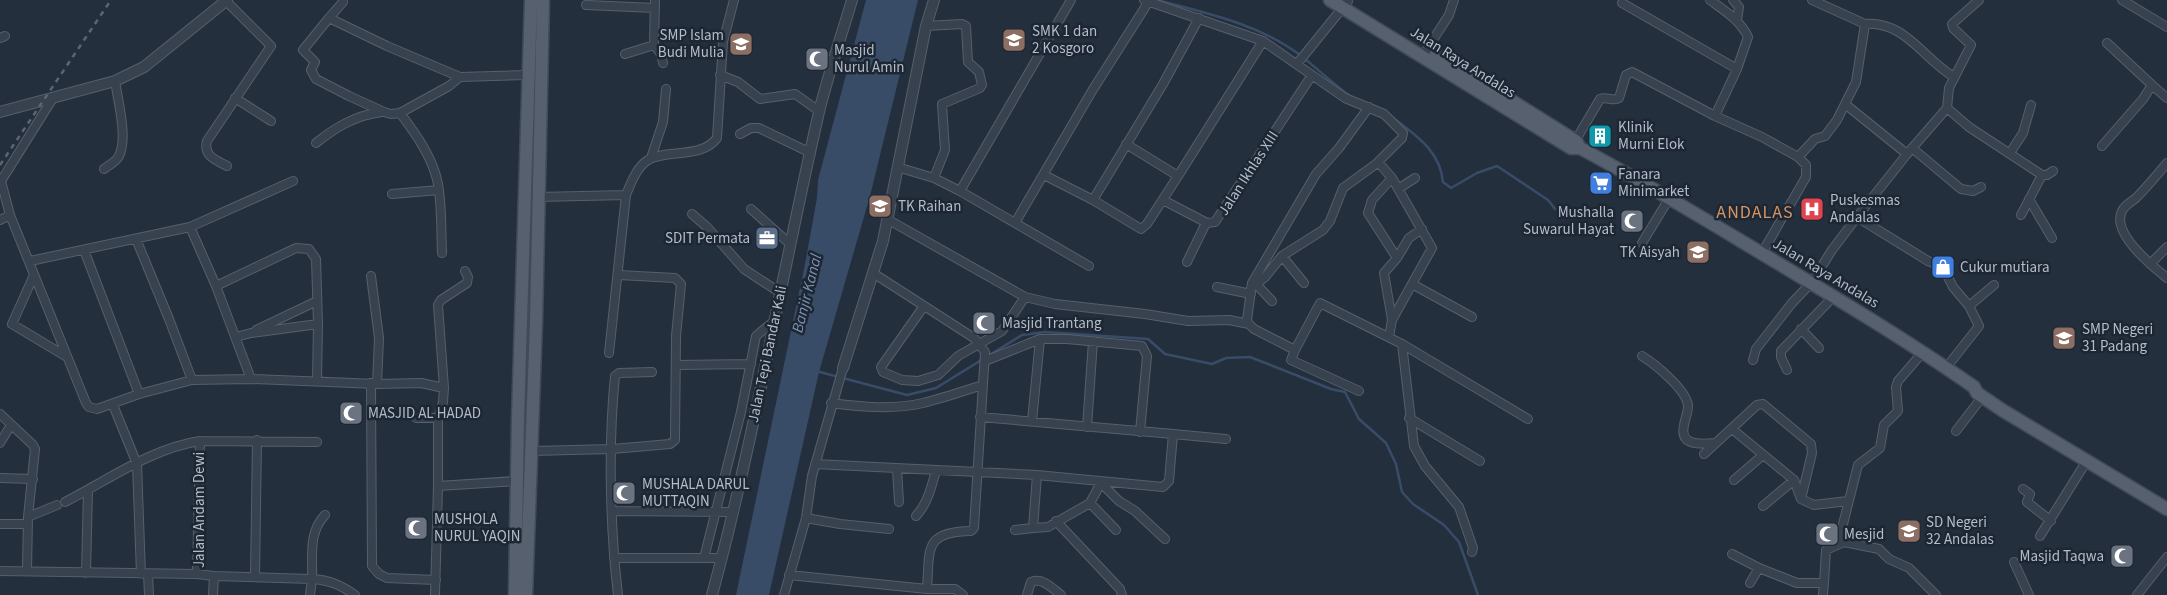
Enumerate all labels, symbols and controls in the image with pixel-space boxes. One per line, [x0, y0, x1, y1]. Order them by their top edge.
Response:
place label: SMK 1 dan 2 Kosgoro [1032, 21, 1097, 59]
street label: Jalan Raya Andalas [1406, 22, 1519, 103]
place label: SMP Islam Budi Mulia [658, 25, 724, 63]
school or university icon: SMK 1 dan 2 Kosgoro [1001, 27, 1027, 53]
school or university icon: SMP Islam Budi Mulia [728, 31, 754, 57]
place label: Masjid Nurul Amin [834, 40, 905, 78]
mosque icon: Masjid Nurul Amin [804, 46, 830, 72]
place label: Klinik Murni Elok [1618, 117, 1685, 155]
building icon: Klinik Murni Elok [1587, 123, 1613, 149]
street label: Jalan Ikhlas XIII [1213, 127, 1284, 220]
place label: Fanara Minimarket [1618, 164, 1689, 202]
supermarket icon: Fanara Minimarket [1588, 170, 1614, 196]
place label: Puskesmas Andalas [1830, 190, 1900, 228]
school or university icon: TK Raihan [867, 193, 893, 219]
place label: TK Raihan [898, 196, 961, 217]
hospital icon: Puskesmas Andalas [1799, 196, 1825, 222]
district label: ANDALAS [1716, 200, 1794, 225]
place label: Mushalla Suwarul Hayat [1523, 202, 1614, 240]
mosque icon: Mushalla Suwarul Hayat [1619, 208, 1645, 234]
office icon: SDIT Permata [754, 225, 780, 251]
place label: SDIT Permata [665, 228, 750, 249]
street label: Jalan Raya Andalas [1769, 233, 1883, 313]
school or university icon: TK Aisyah [1685, 239, 1711, 265]
place label: TK Aisyah [1620, 242, 1680, 263]
water label: Banjir Kanal [787, 251, 827, 335]
shop icon: Cukur mutiara [1930, 254, 1956, 280]
place label: Cukur mutiara [1960, 257, 2050, 278]
street label: Jalan Tepi Bandar Kali [743, 284, 792, 424]
mosque icon: Masjid Trantang [971, 310, 997, 336]
place label: Masjid Trantang [1002, 313, 1102, 334]
place label: SMP Negeri 31 Padang [2082, 319, 2153, 357]
school or university icon: SMP Negeri 31 Padang [2051, 325, 2077, 351]
mosque icon: MASJID AL HADAD [338, 400, 364, 426]
place label: MASJID AL HADAD [368, 403, 481, 424]
street label: Jalan Andam Dewi [189, 452, 210, 568]
place label: MUSHALA DARUL MUTTAQIN [642, 474, 750, 512]
mosque icon: MUSHALA DARUL MUTTAQIN [611, 480, 637, 506]
place label: MUSHOLA NURUL YAQIN [434, 509, 520, 547]
place label: SD Negeri 32 Andalas [1926, 512, 1994, 550]
mosque icon: MUSHOLA NURUL YAQIN [403, 515, 429, 541]
school or university icon: SD Negeri 32 Andalas [1896, 518, 1922, 544]
mosque icon: Mesjid [1814, 521, 1840, 547]
place label: Mesjid [1844, 524, 1884, 545]
mosque icon: Masjid Taqwa [2109, 543, 2135, 569]
place label: Masjid Taqwa [2019, 546, 2104, 567]

